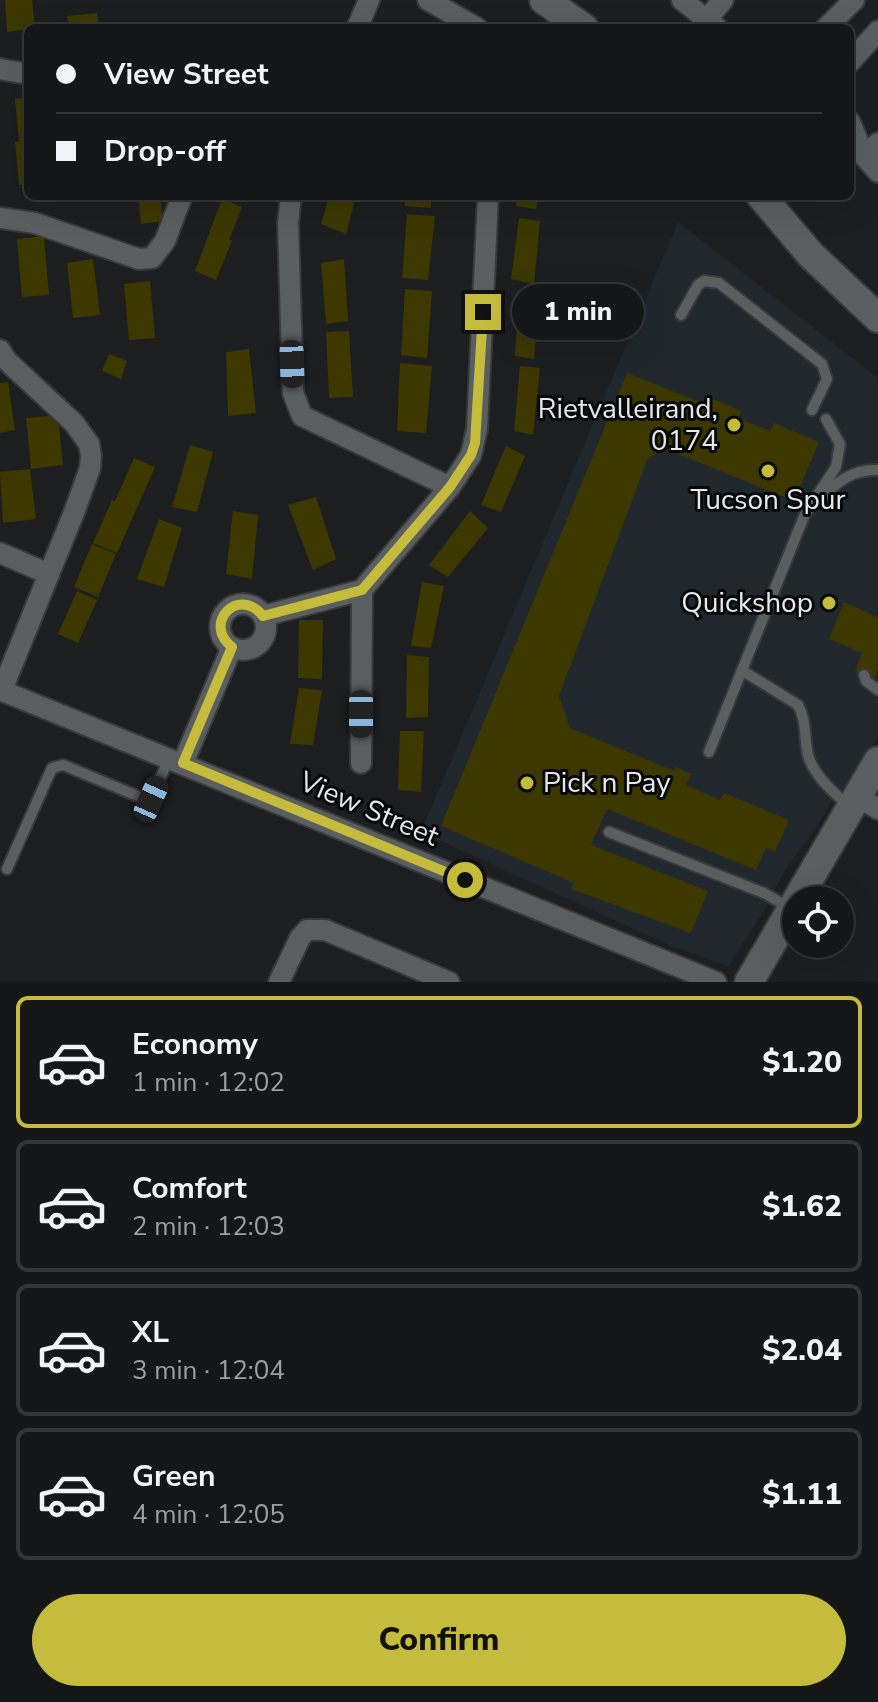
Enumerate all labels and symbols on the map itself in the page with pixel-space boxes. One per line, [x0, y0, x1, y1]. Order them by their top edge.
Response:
callout: 1 min [511, 284, 643, 340]
route end [465, 294, 501, 330]
car [279, 340, 305, 388]
place label: Rietvalleirand, 0174 [538, 390, 718, 460]
marker: Rietvalleirand, 0174 [725, 416, 743, 434]
marker: Tucson Spur [759, 462, 777, 480]
place label: Tucson Spur [691, 481, 845, 519]
place label: Quickshop [681, 584, 813, 622]
marker: Quickshop [820, 594, 838, 612]
car [349, 690, 373, 738]
street label: View Street [293, 762, 445, 855]
place label: Pick n Pay [543, 764, 671, 802]
car [130, 772, 172, 826]
marker: Pick n Pay [518, 774, 536, 792]
route start [447, 862, 483, 898]

